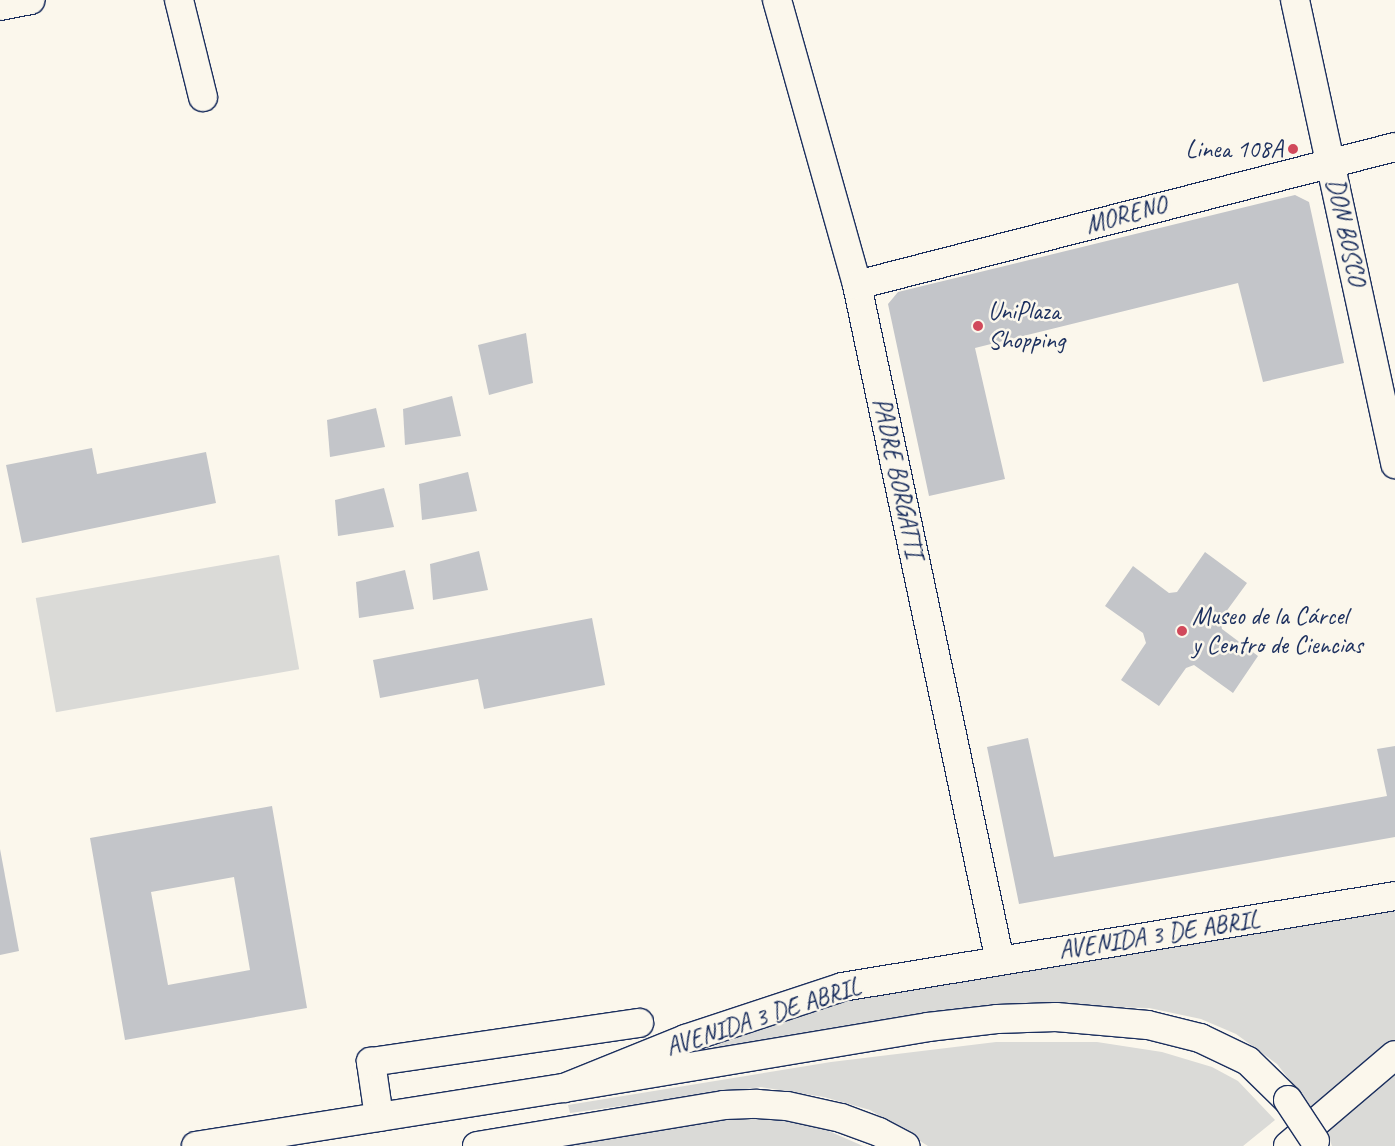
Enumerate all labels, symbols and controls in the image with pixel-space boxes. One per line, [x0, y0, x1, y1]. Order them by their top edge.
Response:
place label: Linea 108A [1185, 134, 1283, 164]
marker: Linea 108A [1287, 143, 1299, 155]
street label: DON BOSCO [1320, 176, 1372, 288]
street label: MORENO [1082, 190, 1170, 240]
place label: UniPlaza Shopping [988, 297, 1065, 356]
marker: UniPlaza Shopping [972, 320, 984, 332]
street label: PADRE BORGATTI [866, 395, 930, 561]
place label: Museo de la Cárcel y Centro de Ciencias [1192, 602, 1363, 661]
marker: Museo de la Cárcel y Centro de Ciencias [1176, 625, 1188, 637]
street label: AVENIDA 3 DE ABRIL [1056, 904, 1262, 966]
street label: AVENIDA 3 DE ABRIL [662, 971, 864, 1063]

